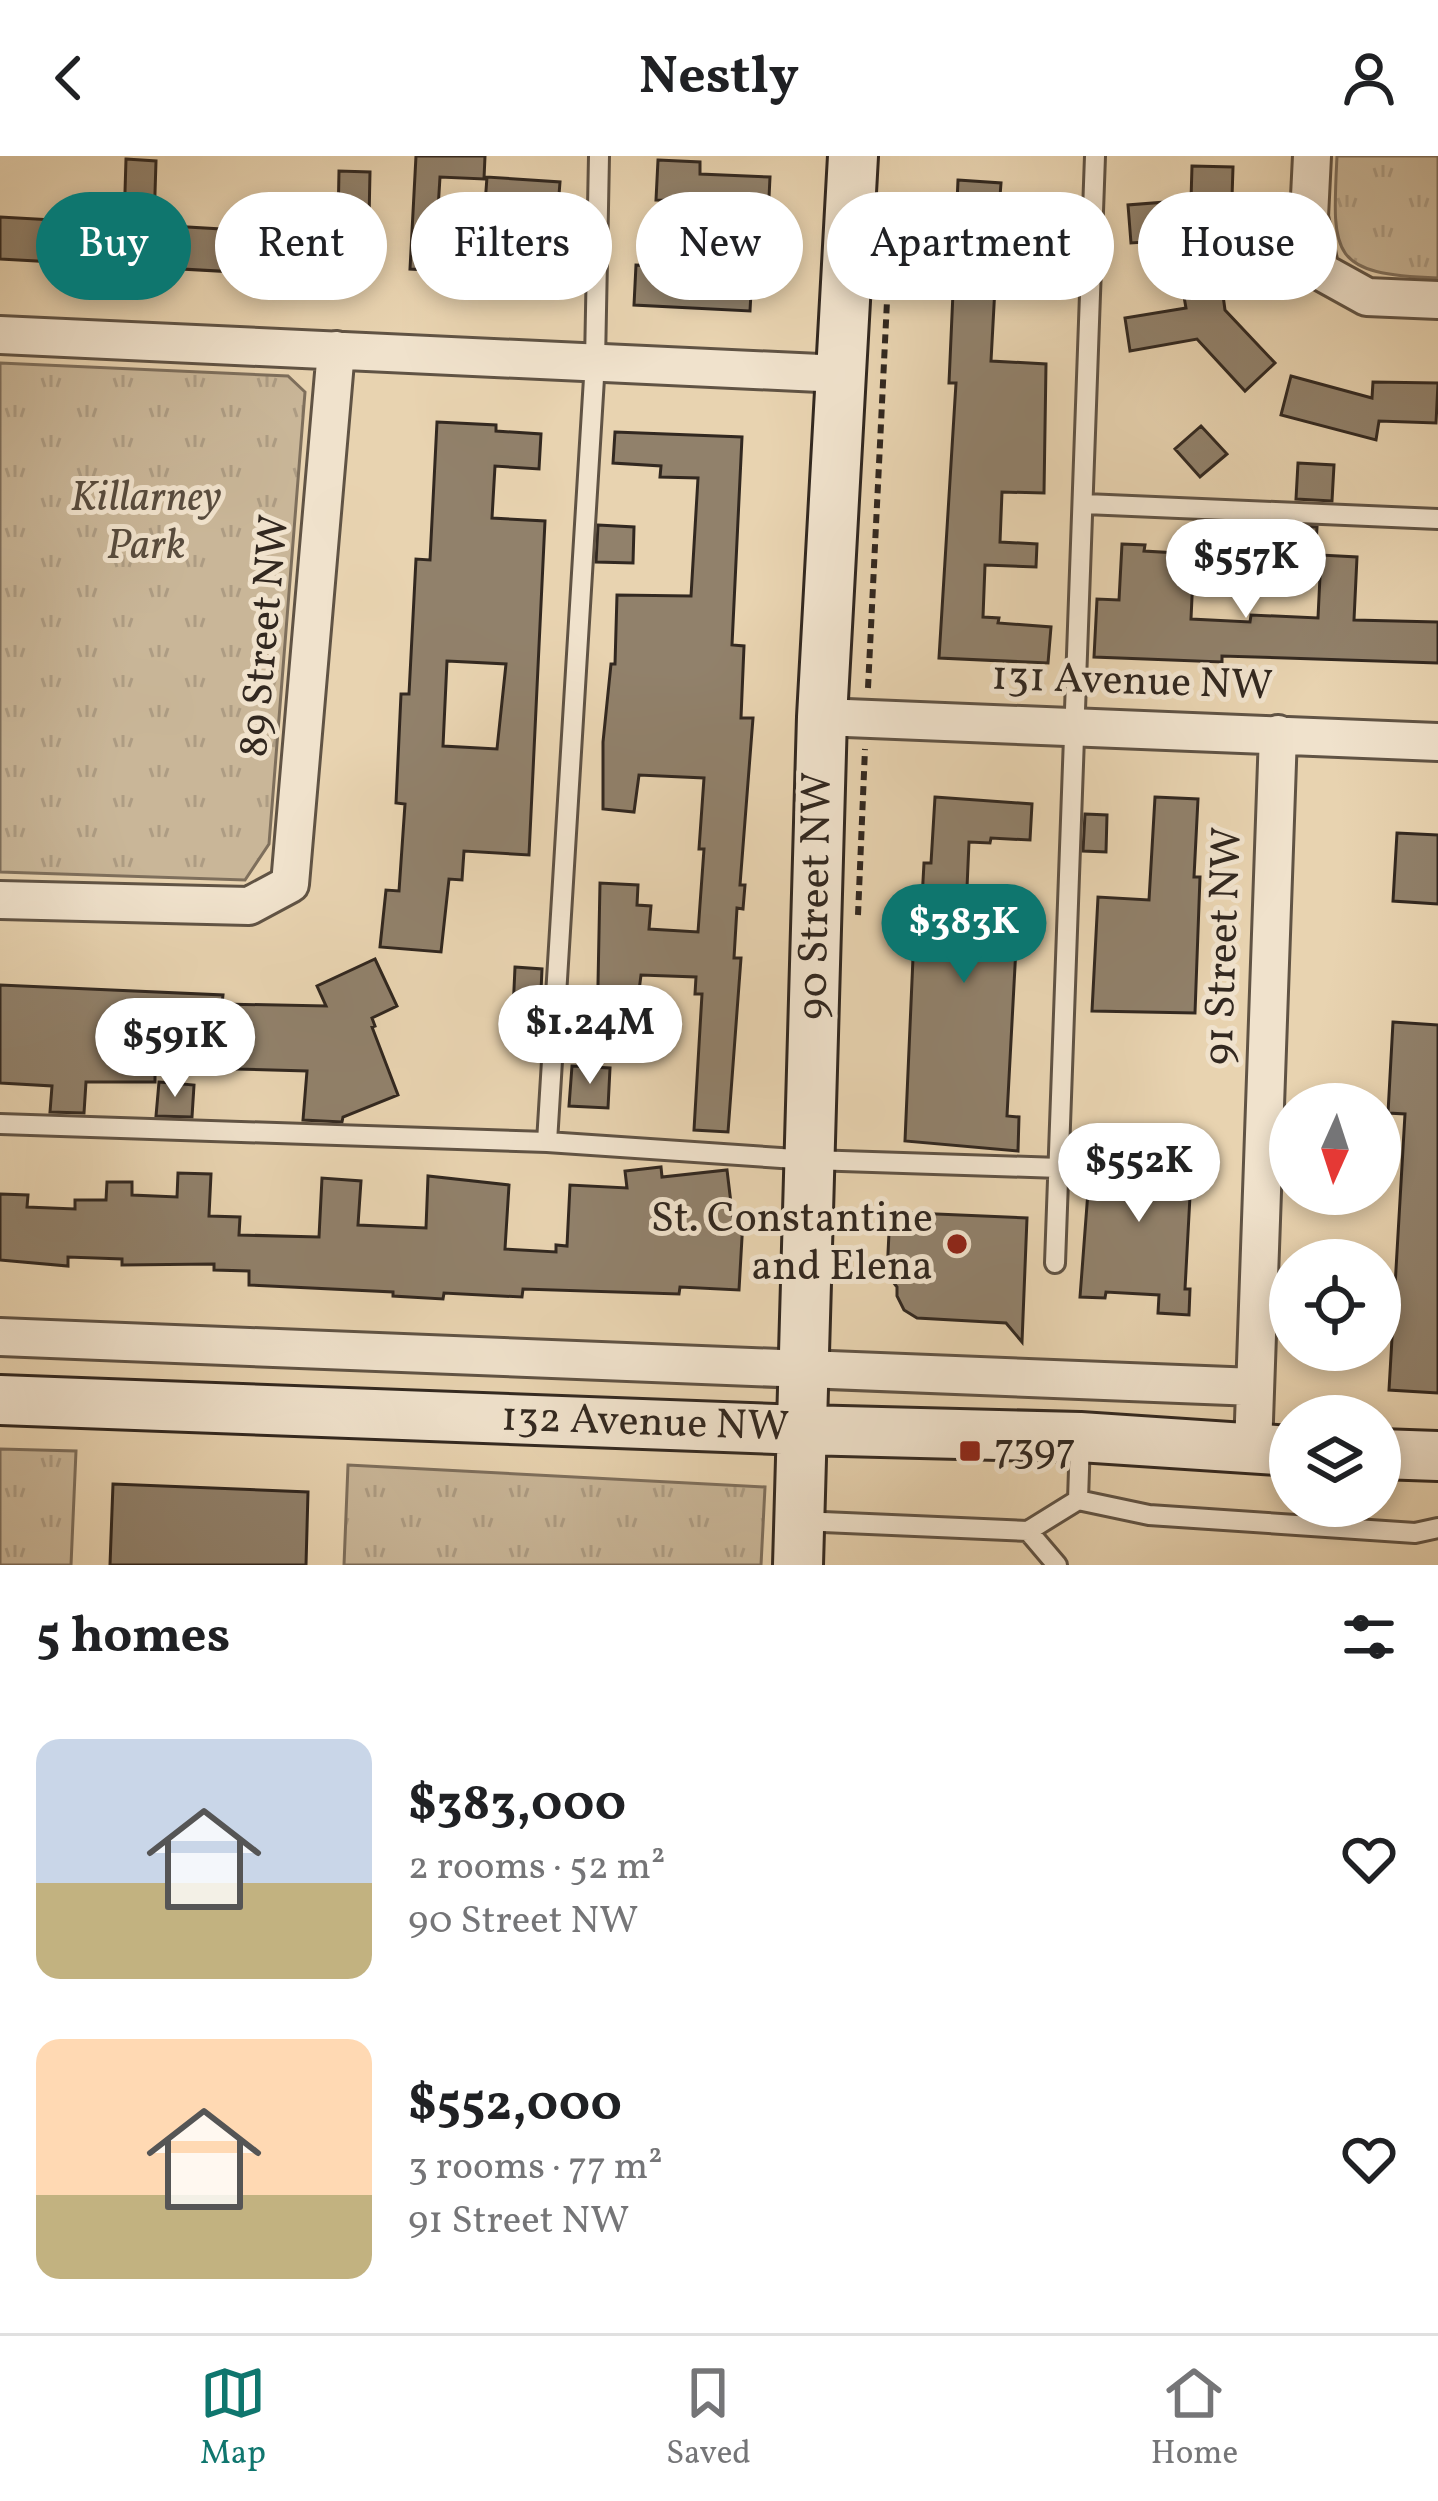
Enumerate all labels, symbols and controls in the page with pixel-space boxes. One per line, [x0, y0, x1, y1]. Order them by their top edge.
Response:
text: Nestly [639, 41, 799, 116]
icon: back [36, 45, 102, 111]
icon: person [1336, 45, 1402, 111]
chip: Buy [36, 192, 191, 300]
chip: Rent [215, 192, 387, 300]
chip: Filters [411, 192, 612, 300]
chip: New [636, 192, 803, 300]
chip: Apartment [827, 192, 1114, 300]
chip: House [1138, 192, 1337, 300]
park label: Killarney Park [70, 470, 222, 577]
street label: 89 Street NW [226, 512, 306, 760]
pin: $557K [1162, 519, 1330, 621]
text: $557K [1193, 531, 1299, 585]
street label: 131 Avenue NW [990, 649, 1274, 717]
street label: 90 Street NW [785, 771, 849, 1021]
street label: 91 Street NW [1191, 826, 1259, 1066]
pin: $383K [880, 884, 1048, 986]
text: $383K [908, 896, 1020, 950]
pin: $1.24M [492, 985, 688, 1087]
text: $1.24M [525, 997, 655, 1051]
pin: $591K [91, 998, 259, 1100]
text: $591K [122, 1010, 228, 1064]
north arrow [1269, 1083, 1401, 1215]
map controls [1269, 1083, 1401, 1527]
pin: $552K [1055, 1123, 1223, 1225]
text: $552K [1085, 1135, 1193, 1189]
place label: St. Constantine and Elena [651, 1191, 933, 1298]
marker: St. Constantine and Elena [944, 1231, 970, 1257]
button: locate [1269, 1239, 1401, 1371]
street label: 132 Avenue NW [500, 1389, 790, 1459]
button: layers [1269, 1395, 1401, 1527]
place label: 7397 [994, 1422, 1076, 1481]
marker: 7397 [957, 1438, 983, 1464]
text: 5 homes [36, 1602, 230, 1673]
icon: filters [1336, 1604, 1402, 1670]
text: $383,000 [408, 1770, 626, 1841]
icon: home [132, 1787, 276, 1931]
icon: heart [1336, 1826, 1402, 1892]
text: 2 rooms · 52 m² [408, 1841, 665, 1895]
text: 90 Street NW [408, 1895, 638, 1949]
text: $552,000 [408, 2070, 622, 2141]
icon: home [132, 2087, 276, 2231]
icon: heart [1336, 2126, 1402, 2192]
text: 3 rooms · 77 m² [408, 2141, 663, 2195]
text: 91 Street NW [408, 2195, 629, 2249]
tab: Map [200, 2360, 266, 2478]
tab: Saved [666, 2360, 751, 2478]
tab: Home [1151, 2360, 1238, 2478]

